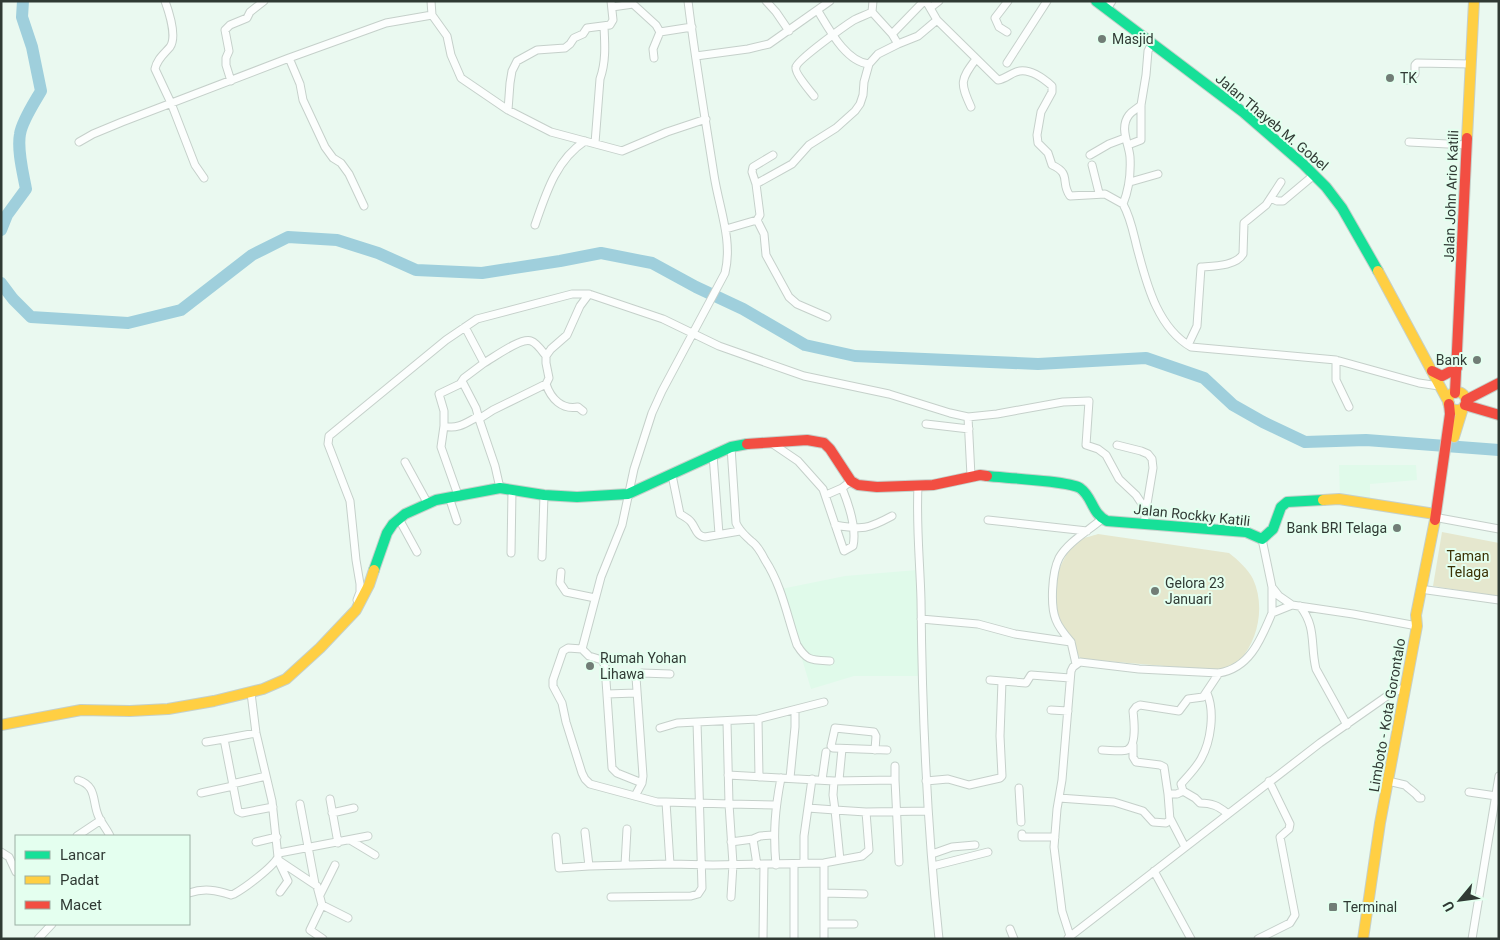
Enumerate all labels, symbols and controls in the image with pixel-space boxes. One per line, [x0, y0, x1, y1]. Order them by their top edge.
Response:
place label: Masjid [1112, 31, 1154, 47]
marker: Masjid [1096, 33, 1108, 45]
street label: Jalan Thayeb M. Gobel [1213, 70, 1331, 174]
place label: TK [1400, 70, 1417, 86]
marker: TK [1384, 72, 1396, 84]
street label: Jalan John Ario Katili [1441, 130, 1461, 262]
place label: Bank [1436, 352, 1468, 368]
marker: Bank [1471, 354, 1483, 366]
street label: Jalan Rockky Katili [1133, 501, 1251, 529]
place label: Bank BRI Telaga [1286, 520, 1387, 536]
marker: Bank BRI Telaga [1391, 522, 1403, 534]
park label: Taman Telaga [1447, 548, 1489, 580]
place label: Gelora 23 Januari [1165, 575, 1225, 607]
marker: Gelora 23 Januari [1149, 585, 1161, 597]
street label: Limboto - Kota Gorontalo [1366, 637, 1408, 793]
place label: Rumah Yohan Lihawa [600, 650, 686, 682]
marker: Rumah Yohan Lihawa [584, 660, 596, 672]
legend [15, 835, 190, 925]
text: Lancar [60, 846, 106, 864]
text: Padat [60, 871, 99, 889]
north arrow [1435, 875, 1485, 925]
text: Macet [60, 896, 102, 914]
text: U [1439, 898, 1458, 914]
place label: Terminal [1343, 899, 1397, 915]
marker: Terminal [1327, 901, 1339, 913]

